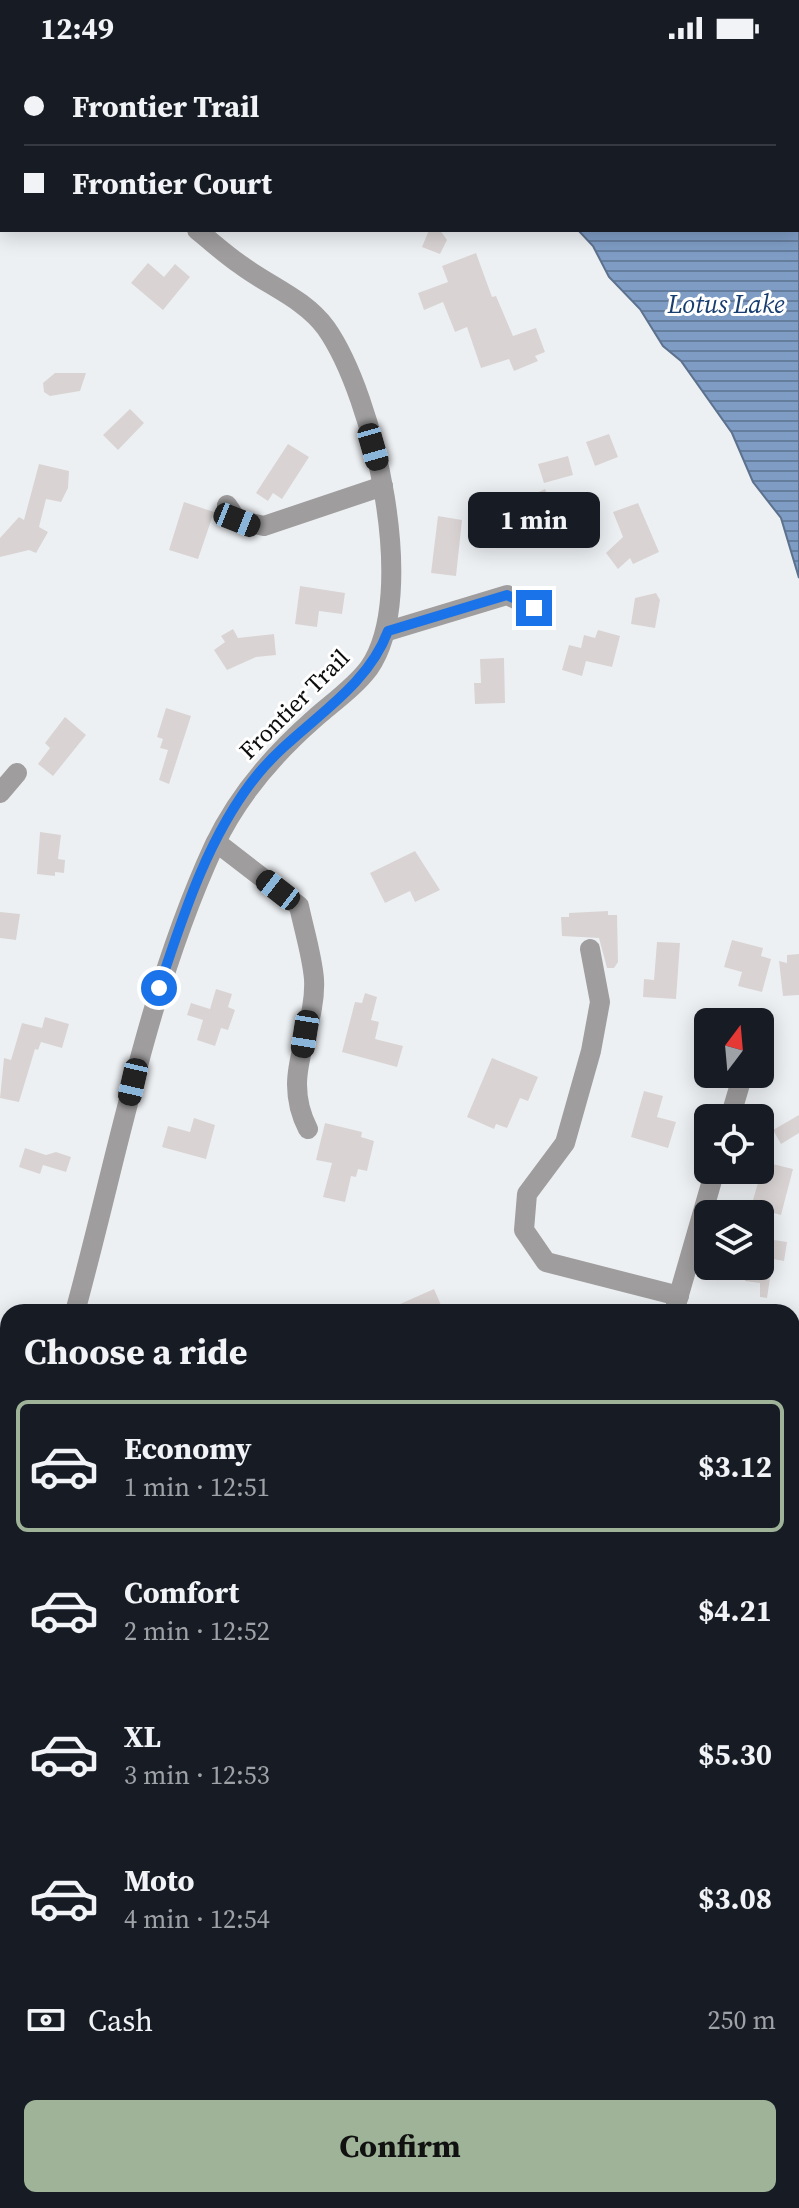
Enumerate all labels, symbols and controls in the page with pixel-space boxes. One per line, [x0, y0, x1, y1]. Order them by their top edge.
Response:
text: 12:49 [40, 8, 114, 49]
text: Frontier Trail [72, 86, 259, 127]
text: Frontier Court [72, 163, 272, 204]
water label: Lotus Lake [666, 286, 785, 322]
car [355, 421, 391, 473]
callout: 1 min [468, 492, 600, 548]
car [210, 500, 264, 540]
text: 1 min [500, 502, 568, 538]
route end [516, 590, 552, 626]
street label: Frontier Trail [232, 642, 356, 766]
car [252, 866, 304, 914]
route start [141, 970, 177, 1006]
car [289, 1008, 321, 1060]
north arrow [694, 1008, 774, 1088]
map controls [694, 1008, 774, 1280]
car [116, 1056, 150, 1108]
button: locate [694, 1104, 774, 1184]
button: layers [694, 1200, 774, 1280]
text: Choose a ride [24, 1327, 247, 1376]
text: Economy [124, 1428, 252, 1469]
icon: car [28, 1430, 100, 1502]
text: $3.12 [698, 1446, 772, 1487]
text: 1 min · 12:51 [124, 1469, 270, 1505]
text: Comfort [124, 1572, 239, 1613]
icon: car [28, 1574, 100, 1646]
text: $4.21 [698, 1590, 772, 1631]
text: 2 min · 12:52 [124, 1613, 270, 1649]
text: XL [124, 1716, 161, 1757]
icon: car [28, 1718, 100, 1790]
text: $5.30 [698, 1734, 772, 1775]
text: 3 min · 12:53 [124, 1757, 270, 1793]
text: Moto [124, 1860, 195, 1901]
icon: car [28, 1862, 100, 1934]
text: $3.08 [698, 1878, 772, 1919]
text: 4 min · 12:54 [124, 1901, 270, 1937]
icon: cash [24, 1998, 68, 2042]
text: Cash [88, 2000, 153, 2041]
text: 250 m [708, 2002, 776, 2038]
button: Confirm [24, 2100, 776, 2192]

